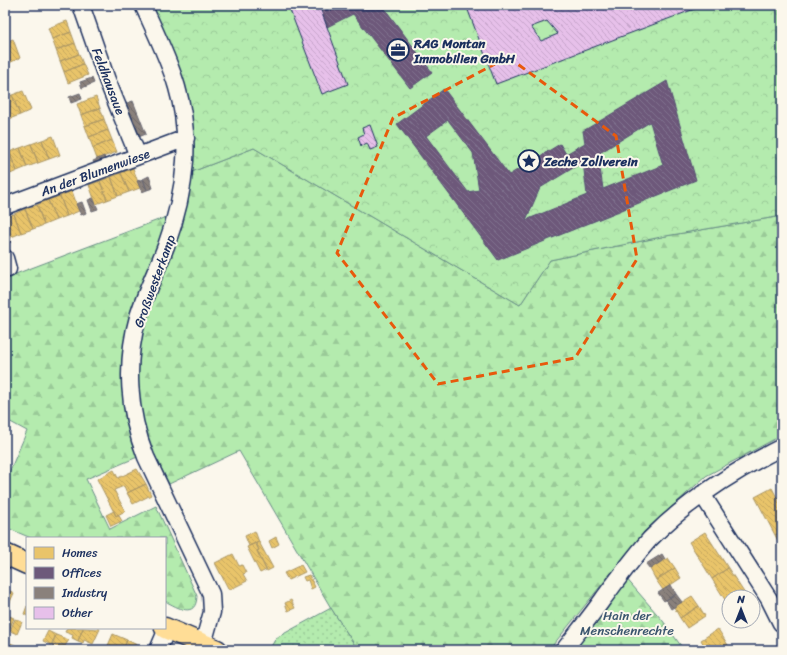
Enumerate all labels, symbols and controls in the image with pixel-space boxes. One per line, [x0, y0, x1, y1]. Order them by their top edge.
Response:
place label: RAG Montan Immobilien GmbH [413, 32, 516, 70]
office icon: RAG Montan Immobilien GmbH [385, 37, 411, 63]
street label: Feldhausaue [85, 44, 132, 118]
street label: An der Blumenwiese [36, 142, 153, 203]
place icon: Zeche Zollverein [516, 148, 542, 174]
place label: Zeche Zollverein [543, 150, 639, 173]
street label: Großwesterkamp [127, 231, 182, 331]
legend [26, 537, 166, 629]
text: Homes [62, 542, 98, 564]
text: Offices [62, 562, 102, 584]
text: Industry [61, 582, 108, 604]
north arrow [721, 589, 761, 629]
text: N [736, 590, 745, 609]
text: Other [62, 602, 93, 624]
park label: Hain der Menschenrechte [580, 604, 674, 642]

